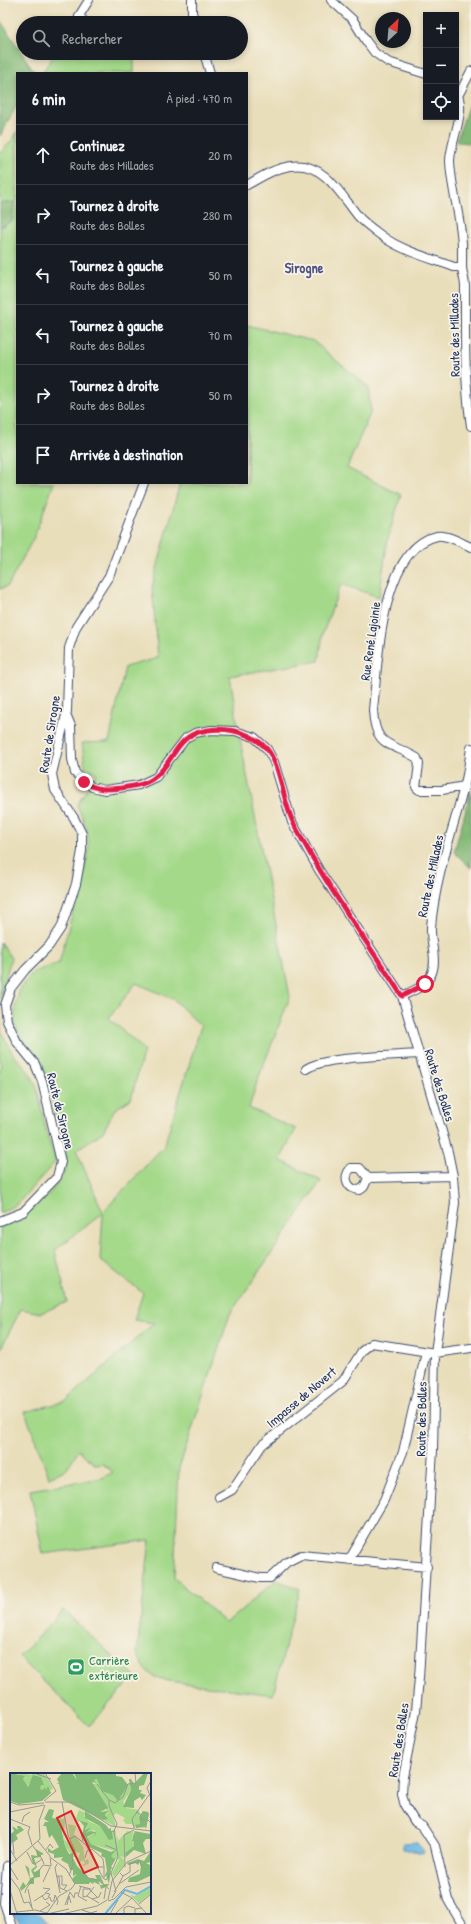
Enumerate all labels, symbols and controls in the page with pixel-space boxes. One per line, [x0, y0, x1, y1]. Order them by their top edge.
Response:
north arrow [375, 12, 411, 48]
map controls [423, 12, 459, 120]
button: + [423, 12, 459, 48]
search box [16, 16, 248, 60]
icon: search [30, 27, 52, 49]
text: Rechercher [62, 28, 123, 49]
button: − [423, 48, 459, 84]
button: locate [423, 84, 459, 120]
text: 6 min [32, 87, 66, 110]
text: À pied · 470 m [166, 89, 232, 107]
text: Continuez [70, 135, 125, 156]
icon: ahead [32, 144, 54, 166]
text: 20 m [208, 146, 232, 164]
text: Route des Millades [70, 156, 154, 174]
text: Tournez à droite [70, 195, 159, 216]
icon: right [32, 204, 54, 226]
text: 280 m [203, 206, 232, 224]
text: Route des Bolles [70, 216, 145, 234]
text: Tournez à gauche [70, 255, 163, 276]
district label: Sirogne [285, 258, 324, 279]
icon: left [32, 264, 54, 286]
text: 50 m [209, 266, 232, 284]
text: Route des Bolles [70, 276, 145, 294]
street label: Route des Millades [444, 293, 464, 377]
text: Tournez à gauche [70, 315, 163, 336]
icon: left [32, 324, 54, 346]
text: 70 m [208, 326, 232, 344]
text: Route des Bolles [70, 336, 145, 354]
text: Tournez à droite [70, 375, 159, 396]
icon: right [32, 384, 54, 406]
text: 50 m [209, 386, 232, 404]
text: Route des Bolles [70, 396, 145, 414]
icon: arrive [32, 444, 54, 466]
text: Arrivée à destination [70, 444, 183, 465]
street label: Rue René Lajoinie [356, 600, 384, 682]
street label: Route de Sirogne [34, 694, 64, 774]
route end [75, 773, 93, 791]
street label: Route des Millades [412, 833, 448, 919]
route start [416, 975, 434, 993]
street label: Route des Bolles [420, 1047, 460, 1123]
street label: Route de Sirogne [43, 1071, 79, 1151]
street label: Impasse de Novert [262, 1362, 340, 1432]
street label: Route des Bolles [411, 1381, 431, 1457]
place label: Carrière extérieure [89, 1651, 138, 1684]
sports icon: Carrière extérieure [66, 1657, 86, 1677]
street label: Route des Bolles [383, 1702, 413, 1778]
inset map [10, 1773, 151, 1914]

